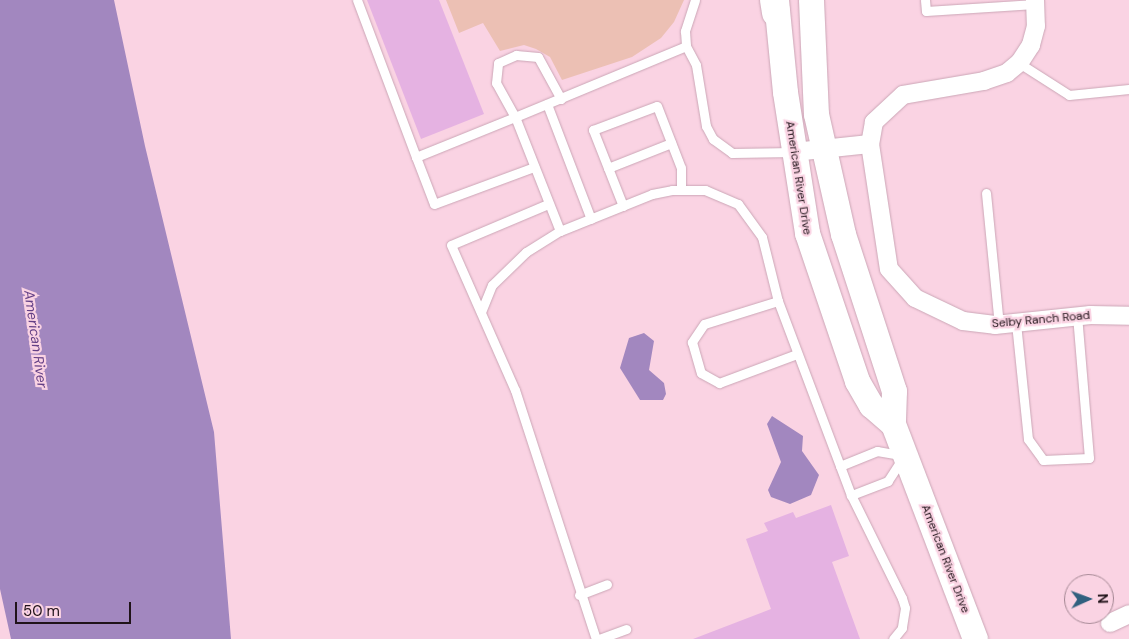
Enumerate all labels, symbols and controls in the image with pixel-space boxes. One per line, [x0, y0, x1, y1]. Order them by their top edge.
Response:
street label: American River Drive [782, 120, 814, 236]
water label: American River [21, 289, 51, 389]
street label: Selby Ranch Road [991, 309, 1091, 331]
street label: American River Drive [918, 503, 972, 615]
north arrow [1064, 574, 1114, 624]
scale bar [18, 592, 134, 624]
text: N [1094, 593, 1112, 604]
text: 50 m [23, 601, 60, 621]

